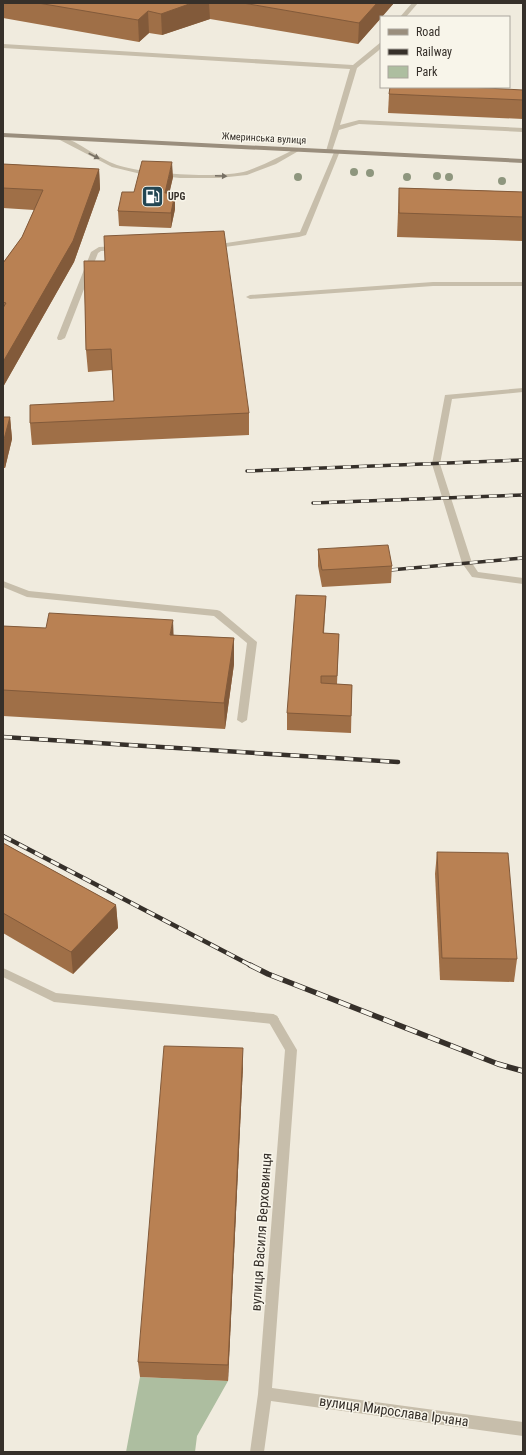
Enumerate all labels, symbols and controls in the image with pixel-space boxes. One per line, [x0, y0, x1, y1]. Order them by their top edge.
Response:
legend [380, 16, 510, 88]
text: Road [416, 25, 440, 39]
text: Railway [416, 45, 452, 59]
text: Park [416, 65, 438, 79]
street label: Жмеринська вулиця [221, 130, 307, 146]
one-way arrow [89, 152, 100, 159]
one-way arrow [215, 173, 228, 179]
fuel station icon: UPG [140, 183, 166, 209]
place label: UPG [168, 191, 185, 202]
street label: вулиця Василя Верховинця [247, 1152, 275, 1312]
street label: вулиця Мирослава Ірчана [318, 1393, 470, 1429]

